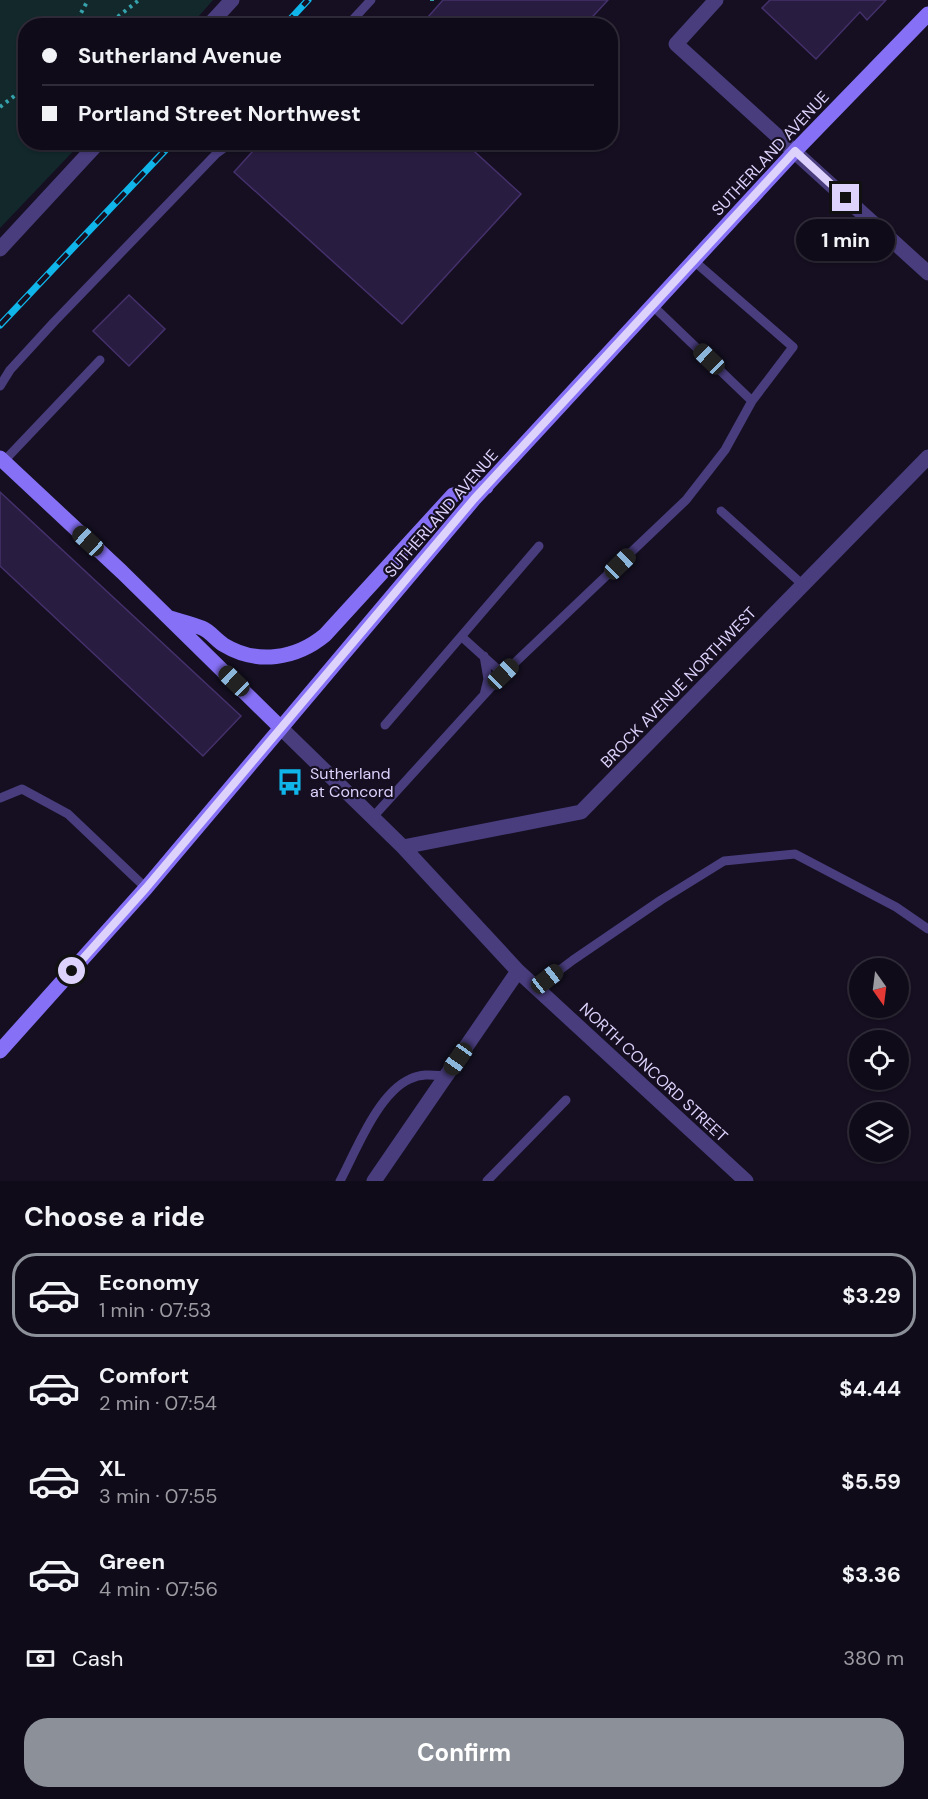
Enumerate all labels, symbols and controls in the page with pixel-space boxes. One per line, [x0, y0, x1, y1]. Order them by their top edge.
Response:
text: Sutherland Avenue [78, 41, 282, 70]
street label: SUTHERLAND AVENUE [707, 87, 834, 220]
text: Portland Street Northwest [78, 99, 361, 128]
route end [832, 184, 859, 211]
callout: 1 min [796, 219, 896, 261]
text: 1 min [821, 227, 870, 253]
car [690, 340, 728, 378]
street label: SUTHERLAND AVENUE [380, 445, 503, 582]
car [69, 522, 107, 560]
car [601, 545, 639, 583]
street label: BROCK AVENUE NORTHWEST [596, 603, 761, 772]
car [484, 655, 522, 693]
car [215, 662, 253, 700]
place label: Sutherland at Concord [310, 763, 393, 802]
bus stop icon: Sutherland at Concord [275, 767, 305, 797]
route start [58, 957, 85, 984]
north arrow [849, 958, 909, 1018]
map controls [849, 958, 909, 1162]
car [527, 961, 567, 997]
street label: NORTH CONCORD STREET [575, 998, 732, 1147]
button: locate [849, 1030, 909, 1090]
car [440, 1039, 476, 1079]
button: layers [849, 1102, 909, 1162]
text: Choose a ride [24, 1199, 205, 1234]
icon: car [27, 1268, 81, 1322]
text: Economy [99, 1268, 199, 1297]
text: $3.29 [842, 1281, 901, 1310]
text: 1 min · 07:53 [99, 1297, 211, 1323]
icon: car [27, 1361, 81, 1415]
text: Comfort [99, 1361, 189, 1390]
text: $4.44 [839, 1374, 901, 1403]
text: 2 min · 07:54 [99, 1390, 217, 1416]
icon: car [27, 1454, 81, 1508]
text: XL [99, 1454, 126, 1483]
text: $5.59 [841, 1467, 901, 1496]
text: 3 min · 07:55 [99, 1483, 217, 1509]
icon: car [27, 1547, 81, 1601]
text: Green [99, 1547, 165, 1576]
text: $3.36 [842, 1560, 901, 1589]
text: 4 min · 07:56 [99, 1576, 218, 1602]
icon: cash [24, 1642, 57, 1675]
text: Cash [72, 1644, 123, 1673]
text: 380 m [843, 1645, 904, 1671]
button: Confirm [24, 1718, 904, 1787]

